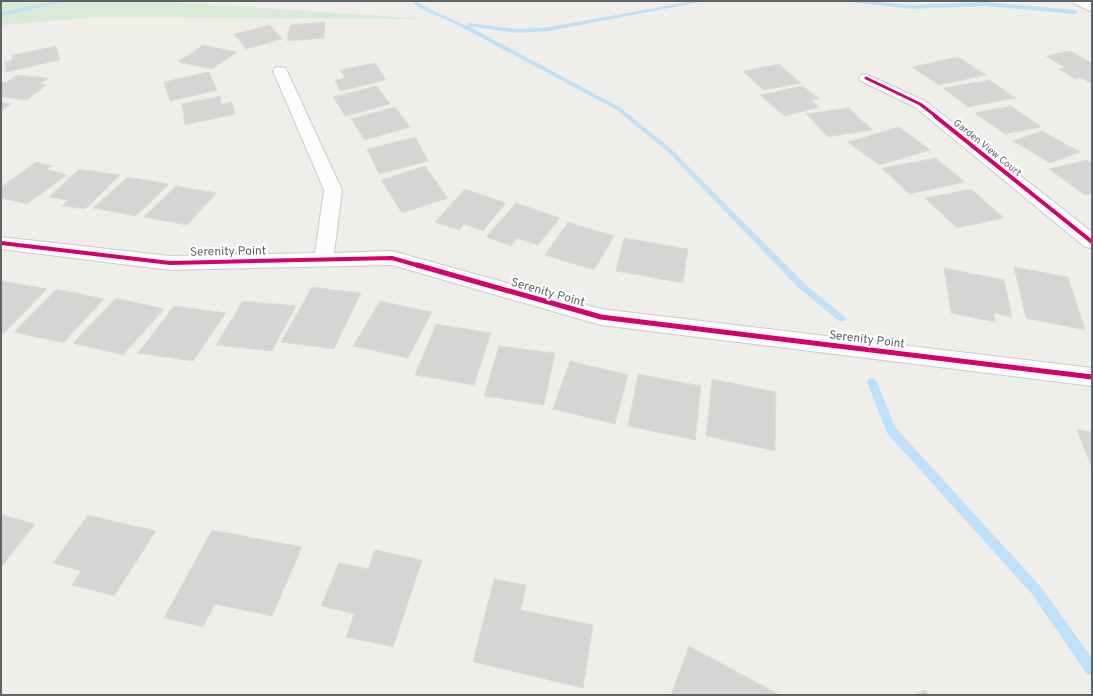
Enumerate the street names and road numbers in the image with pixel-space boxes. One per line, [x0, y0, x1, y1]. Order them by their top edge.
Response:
street label: Garden View Court [950, 117, 1024, 180]
street label: Serenity Point [190, 243, 266, 261]
street label: Serenity Point [509, 275, 587, 311]
street label: Serenity Point [828, 327, 906, 353]

